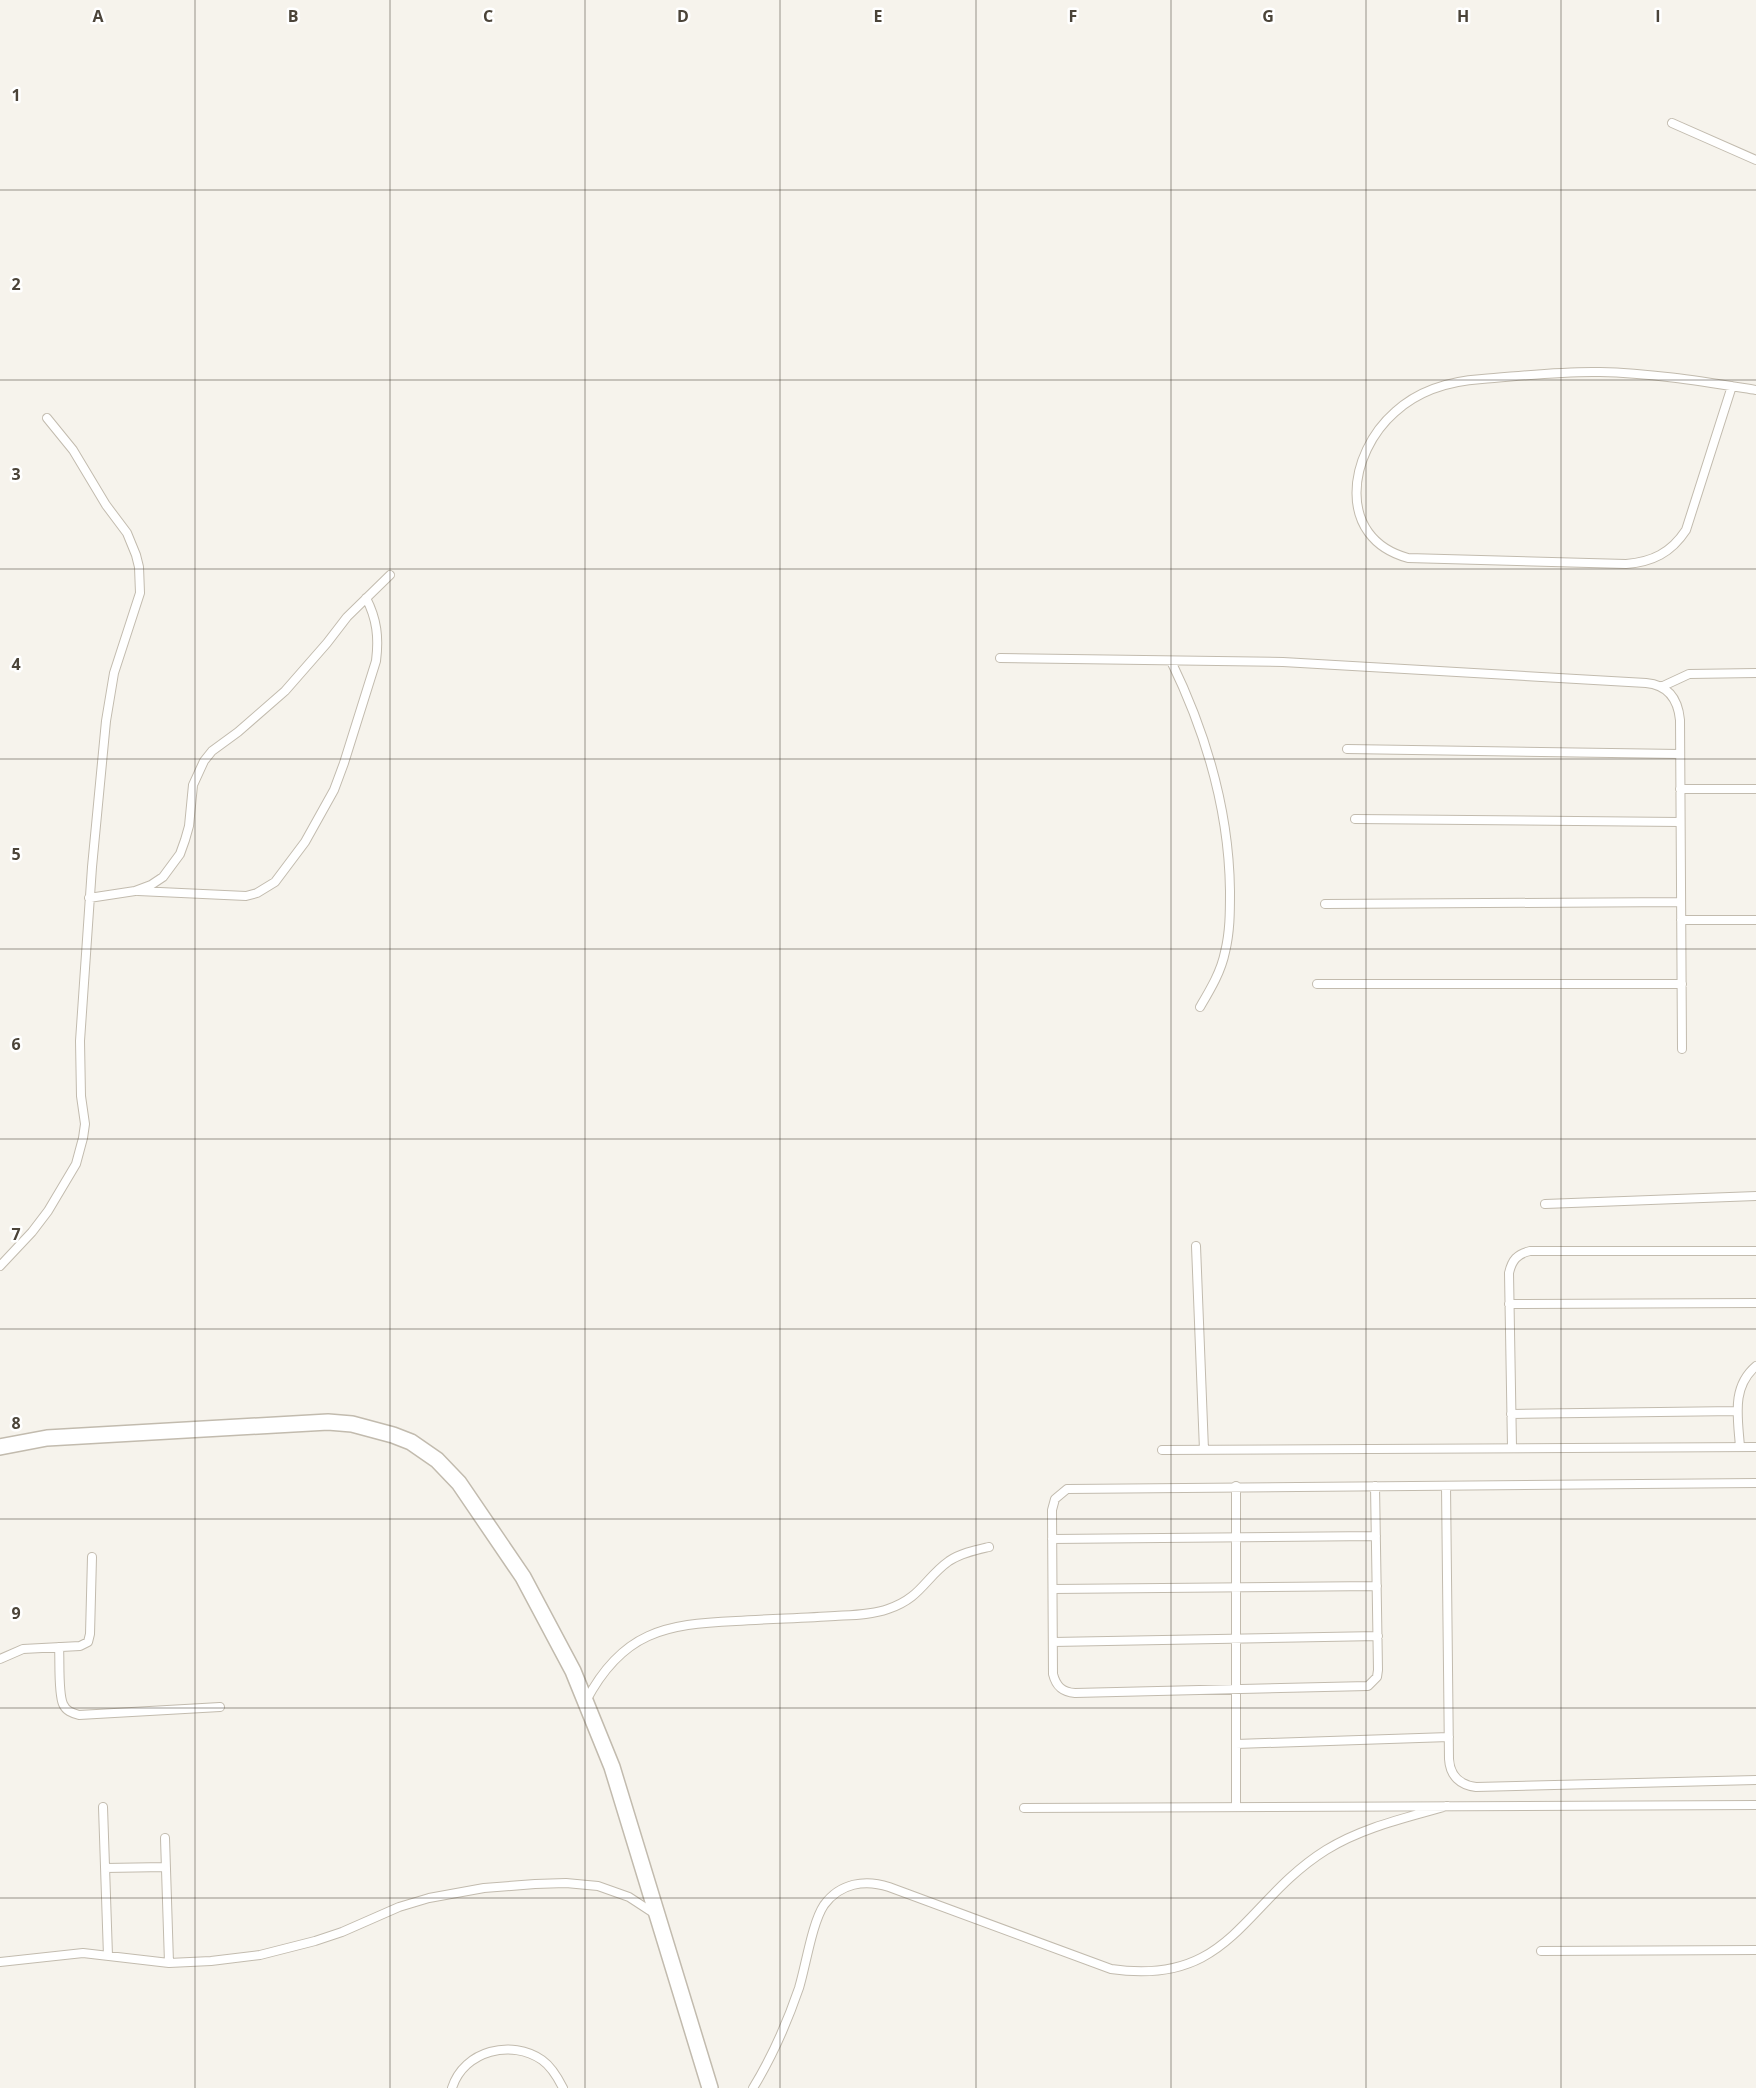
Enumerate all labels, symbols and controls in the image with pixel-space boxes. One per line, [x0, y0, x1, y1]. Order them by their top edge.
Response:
text: A [92, 5, 104, 27]
text: B [288, 5, 298, 27]
text: C [483, 5, 493, 27]
text: D [677, 5, 689, 27]
text: E [874, 5, 883, 27]
text: F [1069, 5, 1077, 27]
text: G [1262, 5, 1274, 27]
text: H [1457, 5, 1469, 27]
text: I [1655, 5, 1661, 27]
text: 1 [11, 84, 21, 106]
text: 2 [11, 273, 21, 295]
text: 3 [11, 463, 21, 485]
text: 4 [11, 653, 21, 675]
text: 5 [11, 843, 21, 865]
text: 6 [11, 1033, 21, 1055]
text: 7 [11, 1223, 21, 1245]
text: 8 [11, 1412, 21, 1434]
text: 9 [11, 1602, 21, 1624]

